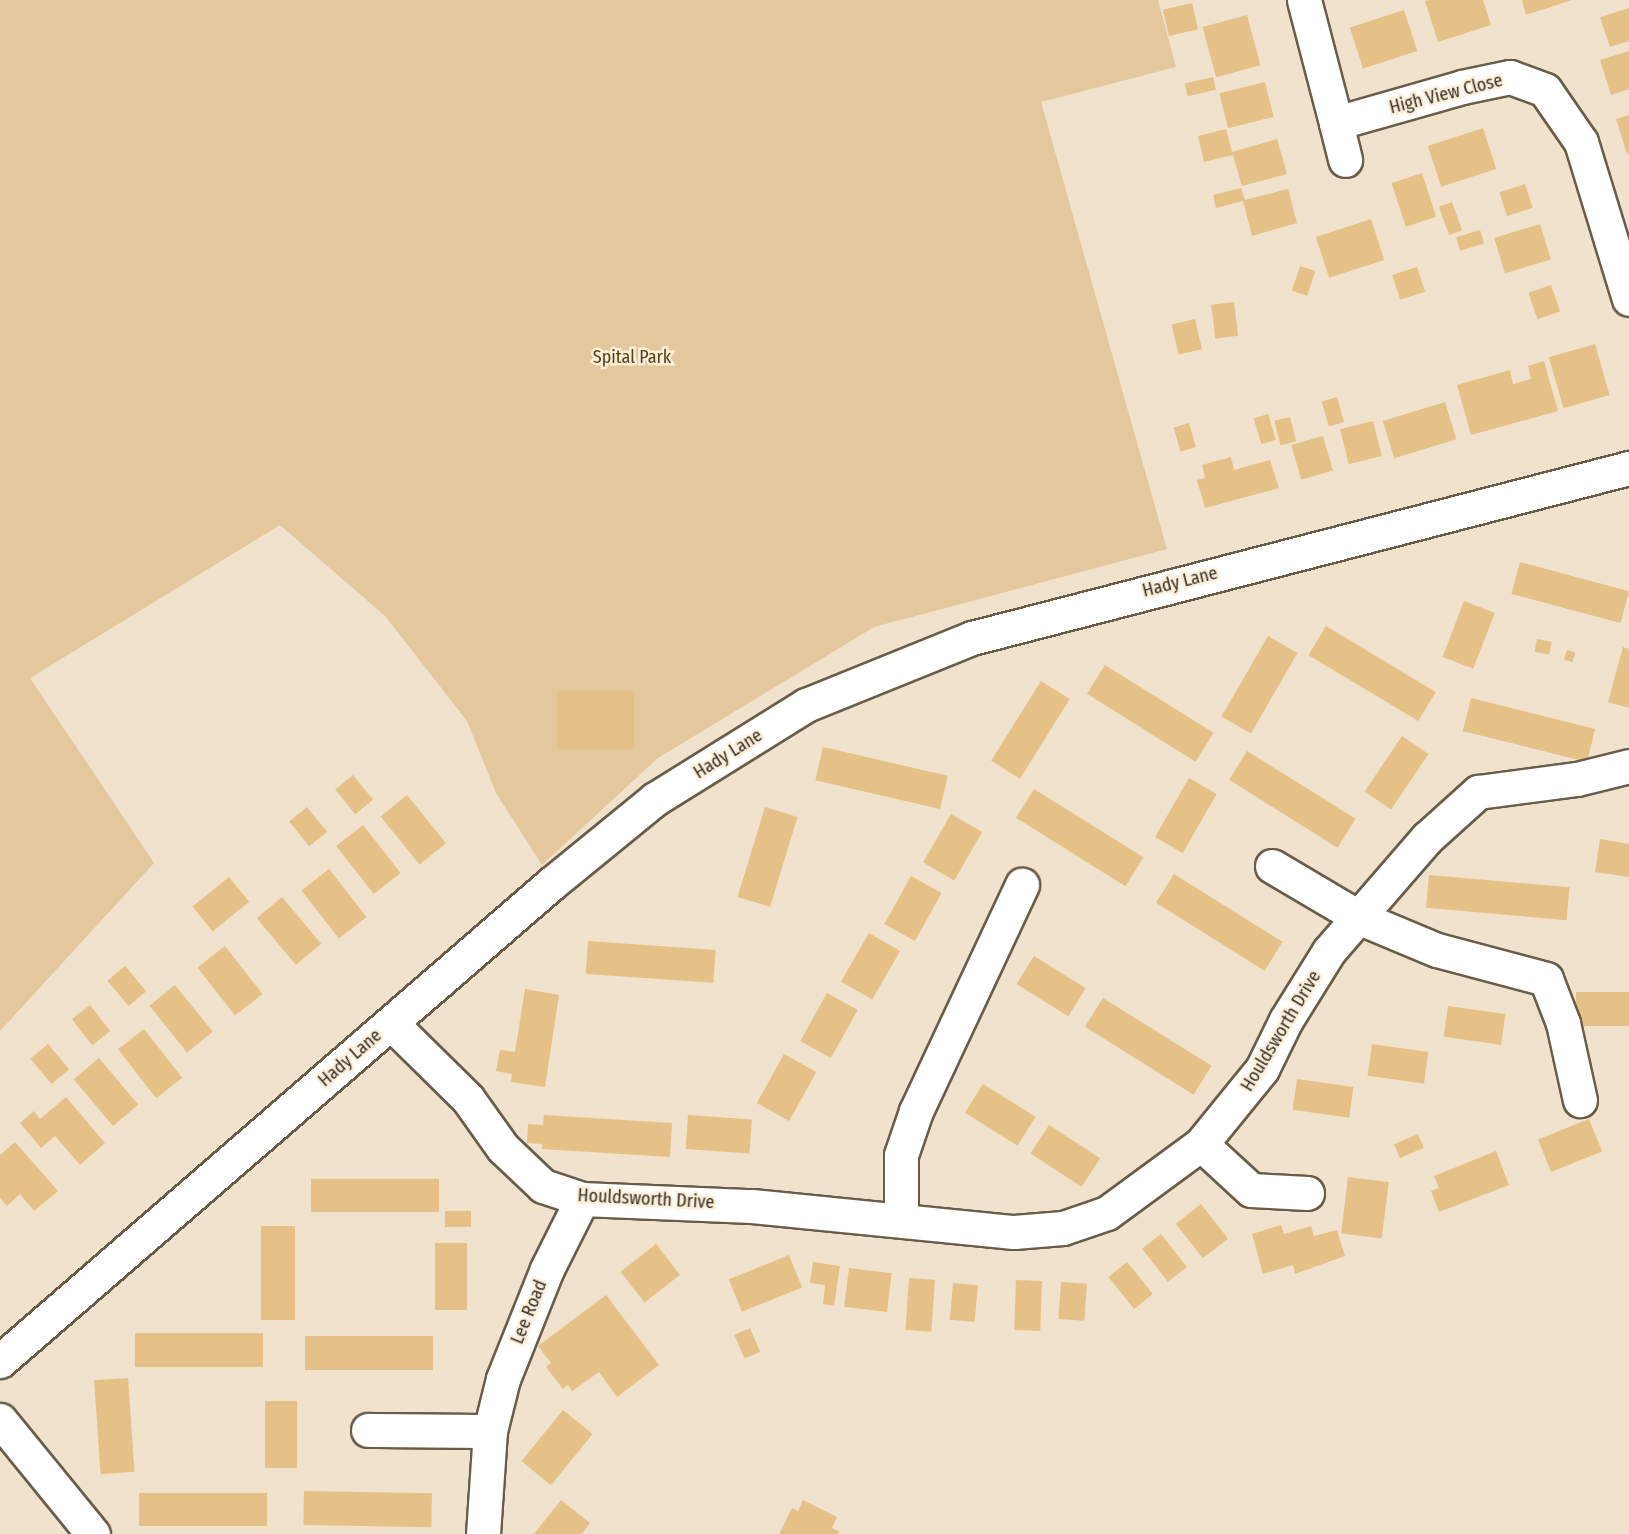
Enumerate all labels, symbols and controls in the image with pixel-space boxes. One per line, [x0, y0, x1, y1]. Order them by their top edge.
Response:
street label: High View Close [1387, 70, 1505, 118]
park label: Spital Park [593, 346, 671, 368]
street label: Hady Lane [1140, 562, 1220, 602]
street label: Hady Lane [690, 725, 766, 783]
street label: Houldsworth Drive [1236, 967, 1326, 1095]
street label: Hady Lane [314, 1025, 386, 1091]
street label: Houldsworth Drive [577, 1185, 715, 1213]
street label: Lee Road [506, 1277, 552, 1347]

